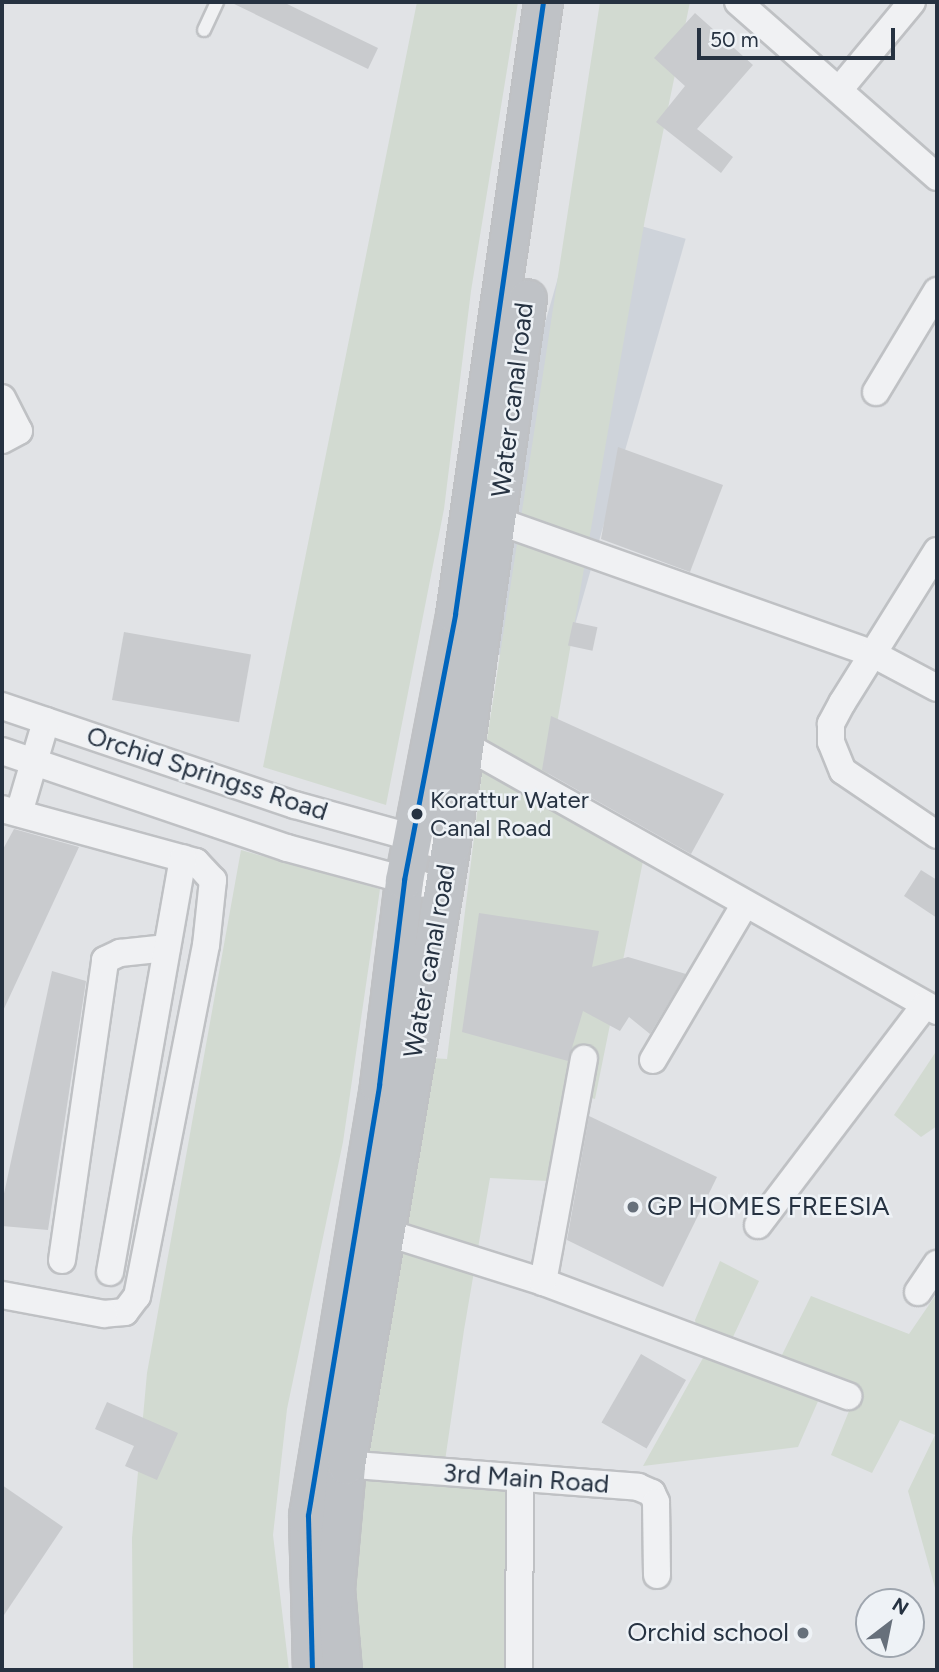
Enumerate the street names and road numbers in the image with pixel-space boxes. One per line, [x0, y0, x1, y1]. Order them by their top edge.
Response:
street label: Water canal road [486, 301, 540, 499]
street label: Orchid Springss Road [83, 720, 331, 828]
street label: Water canal road [398, 862, 462, 1060]
street label: 3rd Main Road [442, 1458, 610, 1500]

